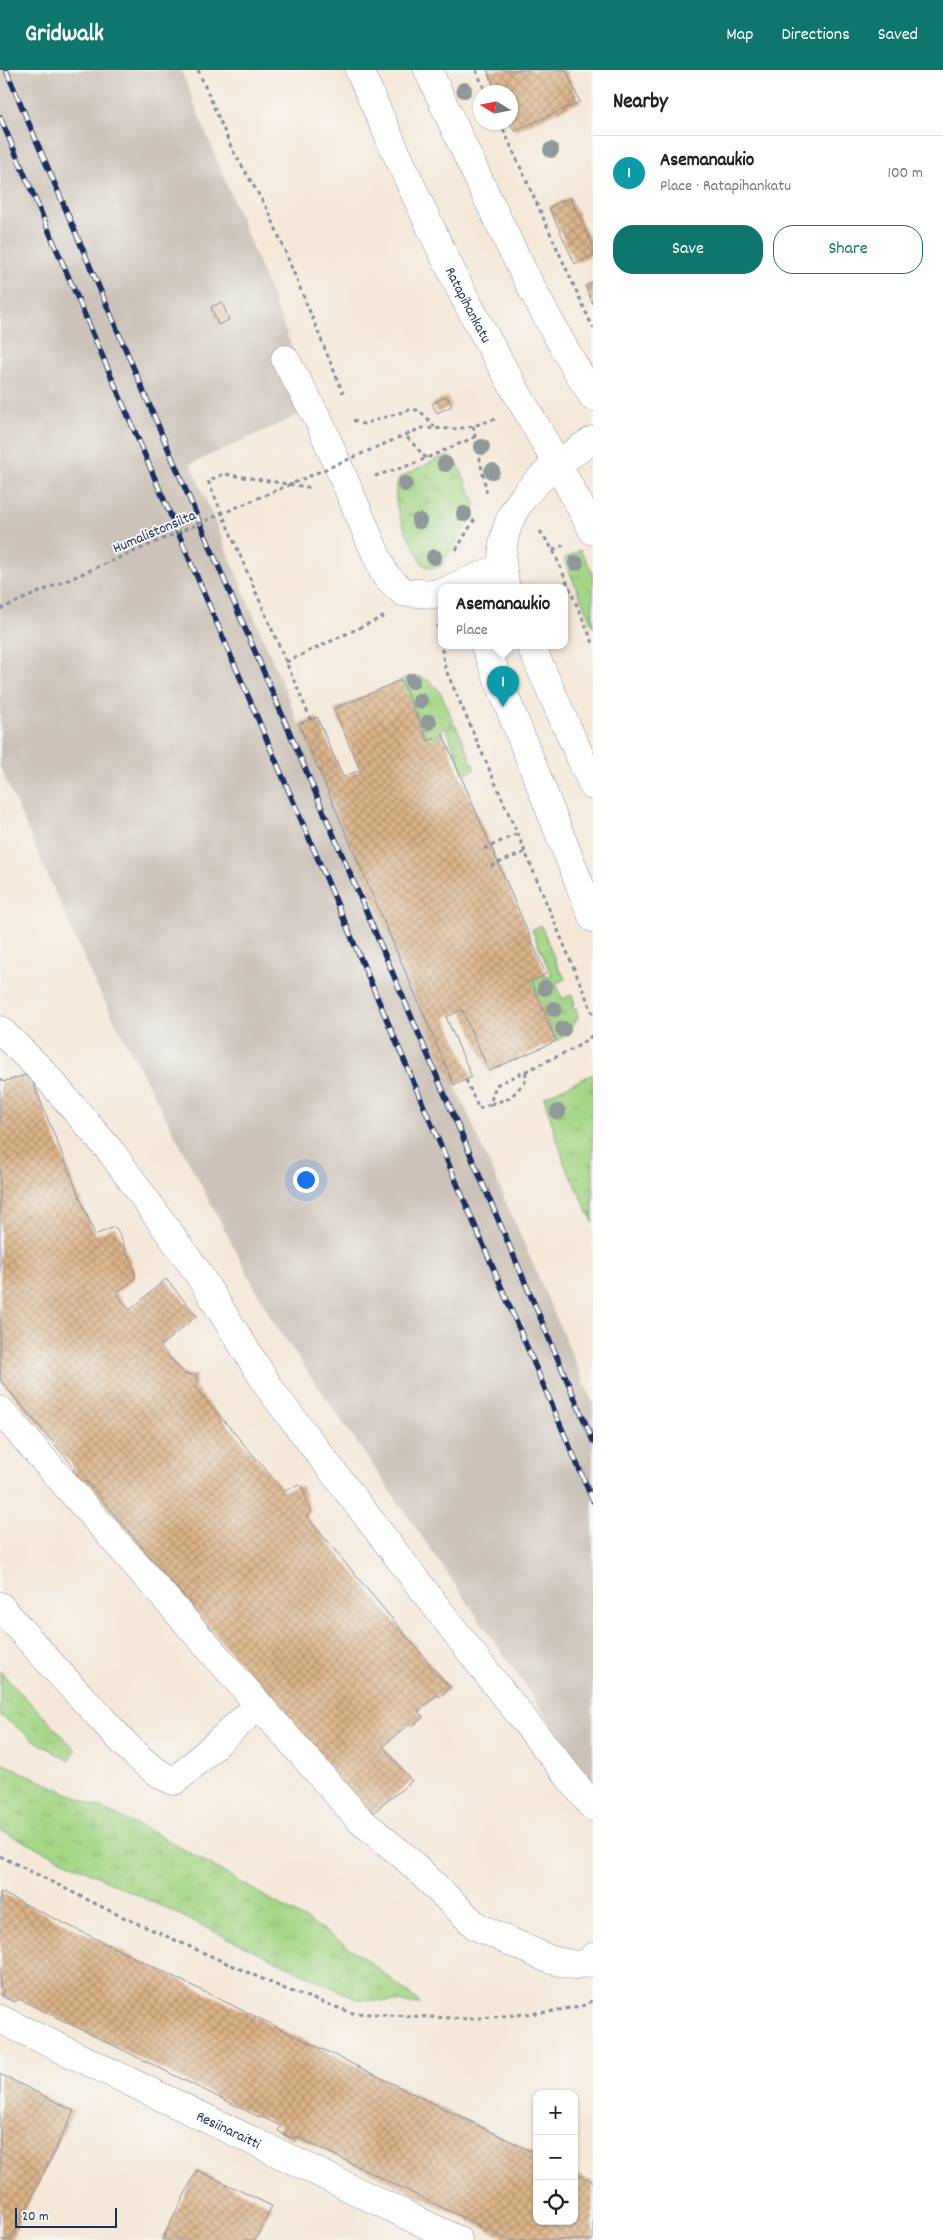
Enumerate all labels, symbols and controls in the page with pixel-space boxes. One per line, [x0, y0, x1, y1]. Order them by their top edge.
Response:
text: Gridwalk [25, 18, 104, 52]
text: Map [726, 23, 753, 48]
text: Directions [781, 23, 850, 48]
text: Saved [878, 23, 918, 48]
north arrow [473, 85, 518, 130]
text: Nearby [613, 88, 668, 118]
text: Asemanaukio [660, 148, 754, 175]
text: 1 [627, 162, 631, 185]
text: 100 m [887, 162, 923, 185]
text: Place · Ratapihankatu [660, 175, 791, 198]
button: Save [613, 225, 763, 274]
button: Share [773, 225, 923, 274]
street label: Ratapihankatu [438, 264, 496, 347]
street label: Humalistonsilta [110, 505, 201, 560]
popup [438, 584, 568, 649]
text: Asemanaukio [456, 592, 550, 619]
text: Place [456, 619, 488, 642]
pin: 1 [487, 666, 519, 707]
your location [293, 1167, 319, 1193]
map controls [533, 2090, 578, 2225]
button: + [533, 2090, 578, 2135]
street label: Resiinaraitti [192, 2106, 264, 2156]
button: − [533, 2135, 578, 2180]
button: locate [533, 2180, 578, 2225]
scale bar [15, 2205, 118, 2228]
text: 20 m [22, 2207, 49, 2227]

